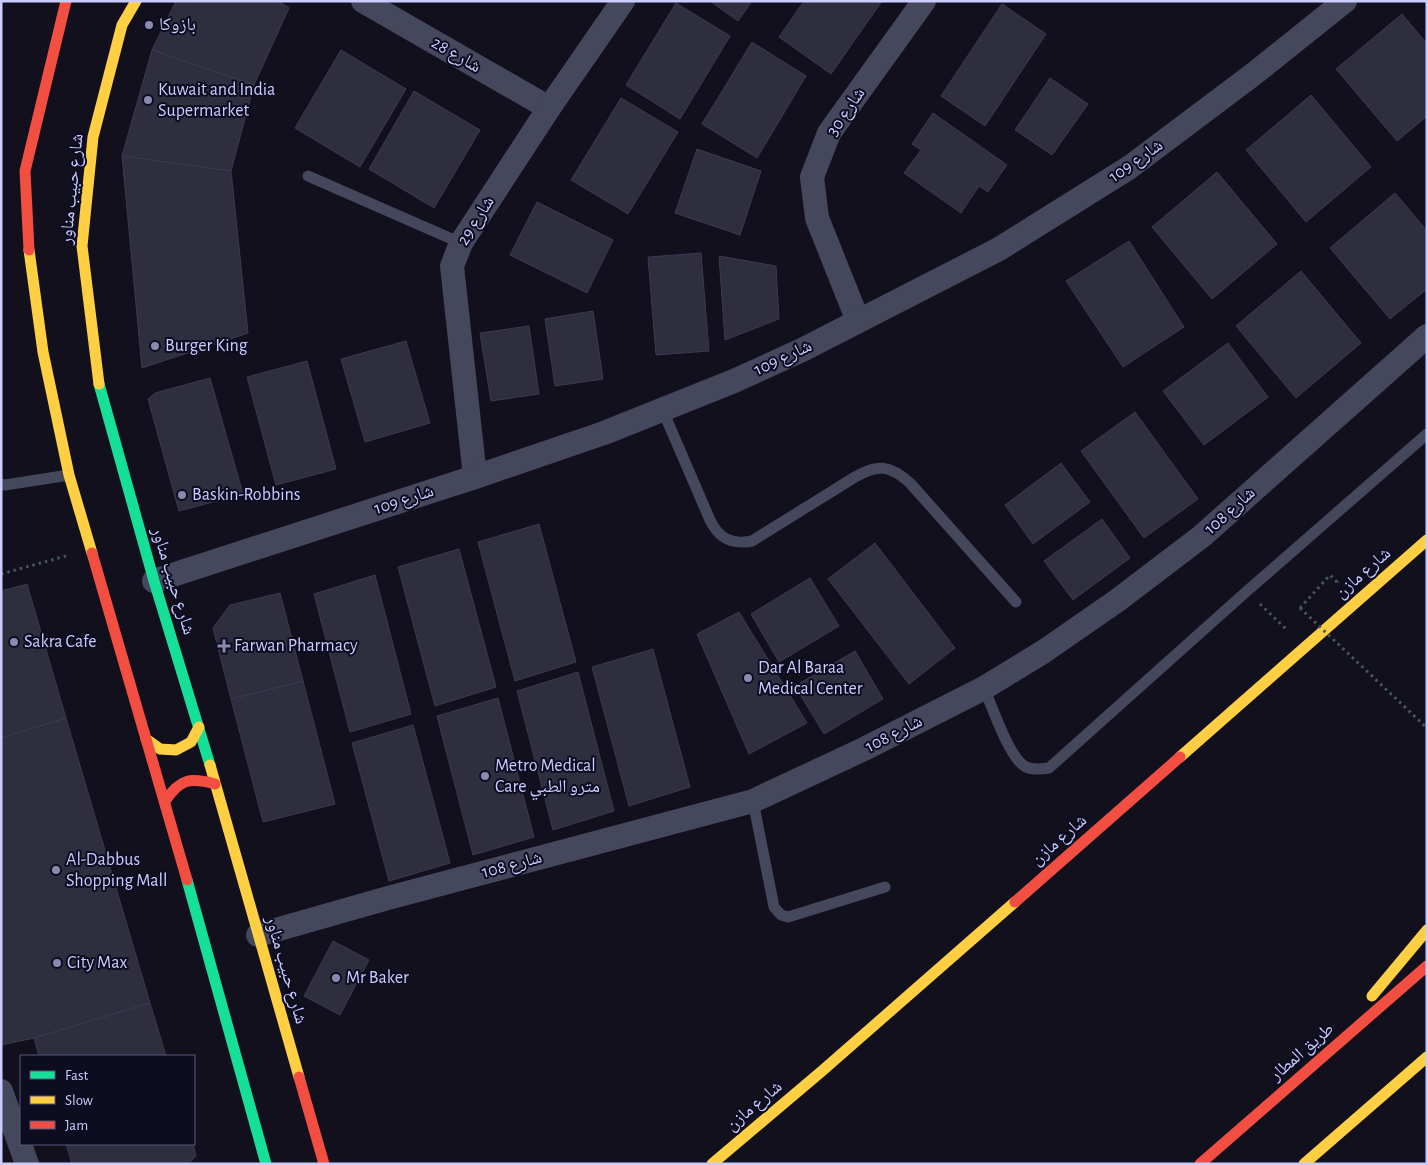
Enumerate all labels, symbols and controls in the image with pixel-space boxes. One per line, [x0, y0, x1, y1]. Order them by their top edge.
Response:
place label: بازوكا [159, 16, 196, 35]
marker: بازوكا [143, 19, 155, 31]
street label: شارع 28 [428, 34, 484, 77]
place label: Kuwait and India Supermarket [158, 81, 275, 120]
street label: شارع 30 [823, 85, 869, 140]
marker: Kuwait and India Supermarket [142, 94, 154, 106]
street label: شارع حبيب مناور [57, 133, 88, 246]
street label: شارع 109 [1106, 136, 1167, 187]
street label: شارع 29 [454, 193, 499, 249]
place label: Burger King [165, 337, 248, 355]
street label: شارع 109 [751, 337, 815, 380]
marker: Burger King [149, 340, 161, 352]
street label: شارع 109 [372, 482, 436, 519]
street label: شارع 108 [1201, 484, 1260, 539]
place label: Baskin-Robbins [192, 486, 300, 504]
marker: Baskin-Robbins [176, 489, 188, 501]
street label: شارع حبيب مناور [147, 524, 198, 637]
street label: شارع مازن [1332, 544, 1395, 603]
place label: Sakra Cafe [24, 633, 97, 651]
marker: Sakra Cafe [8, 636, 20, 648]
place label: Farwan Pharmacy [234, 637, 358, 655]
marker: Farwan Pharmacy [218, 640, 230, 652]
place label: Dar Al Baraa Medical Center [758, 659, 863, 698]
marker: Dar Al Baraa Medical Center [742, 672, 754, 684]
street label: شارع 108 [863, 712, 926, 757]
place label: Metro Medical Care مترو الطبي [495, 757, 600, 801]
marker: Metro Medical Care مترو الطبي [479, 770, 491, 782]
street label: شارع مازن [1028, 811, 1091, 870]
street label: شارع 108 [480, 848, 544, 883]
place label: Al-Dabbus Shopping Mall [66, 851, 167, 890]
marker: Al-Dabbus Shopping Mall [50, 864, 62, 876]
street label: شارع حبيب مناور [261, 913, 310, 1026]
place label: City Max [67, 954, 127, 972]
marker: City Max [51, 957, 63, 969]
place label: Mr Baker [346, 969, 409, 987]
marker: Mr Baker [330, 972, 342, 984]
street label: طريق المطار [1266, 1020, 1338, 1086]
legend [20, 1055, 195, 1145]
text: Fast [65, 1068, 89, 1083]
street label: شارع مازن [722, 1077, 786, 1135]
text: Slow [65, 1093, 93, 1108]
text: Jam [65, 1118, 88, 1133]

